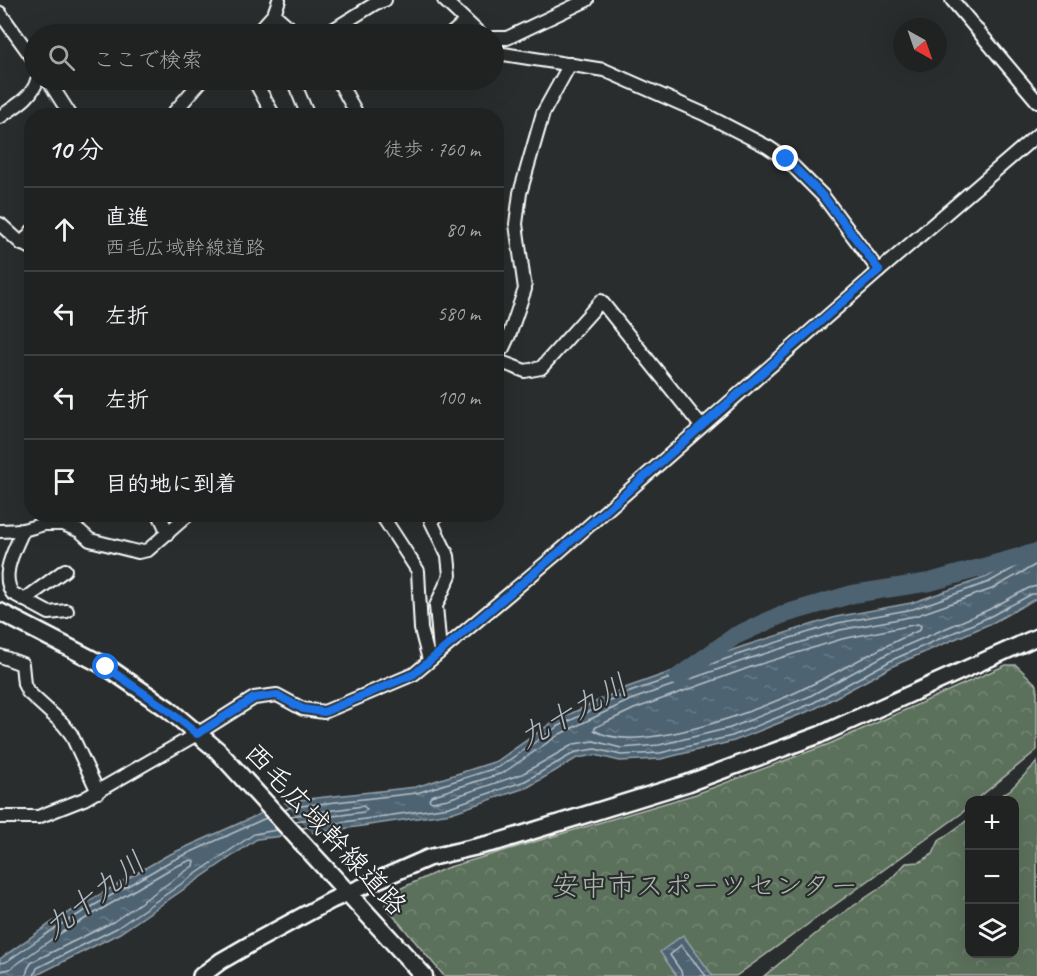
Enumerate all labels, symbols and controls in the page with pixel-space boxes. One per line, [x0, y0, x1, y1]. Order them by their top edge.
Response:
north arrow [893, 18, 947, 72]
search box [24, 24, 504, 90]
icon: search [45, 41, 78, 74]
text: ここで検索 [93, 46, 203, 74]
text: 10 分 [48, 133, 104, 166]
text: 徒歩 · 760 m [384, 137, 480, 162]
route end [772, 145, 798, 171]
text: 直進 [105, 203, 149, 231]
icon: ahead [48, 213, 81, 246]
text: 80 m [446, 217, 480, 242]
text: 西毛広域幹線道路 [105, 235, 265, 260]
icon: left [48, 297, 81, 330]
text: 580 m [437, 301, 480, 326]
text: 左折 [105, 302, 149, 330]
icon: left [48, 381, 81, 414]
text: 100 m [437, 385, 480, 410]
text: 左折 [105, 386, 149, 414]
icon: arrive [48, 465, 81, 498]
text: 目的地に到着 [105, 470, 237, 498]
route start [92, 653, 118, 679]
water label: 九十九川 [511, 665, 635, 757]
street label: 西毛広域幹線道路 [237, 735, 415, 923]
map controls [965, 796, 1019, 958]
button: + [965, 796, 1019, 850]
water label: 九十九川 [35, 843, 153, 947]
button: − [965, 850, 1019, 904]
park label: 安中市スポーツセンター [552, 868, 858, 903]
button: layers [965, 904, 1019, 958]

